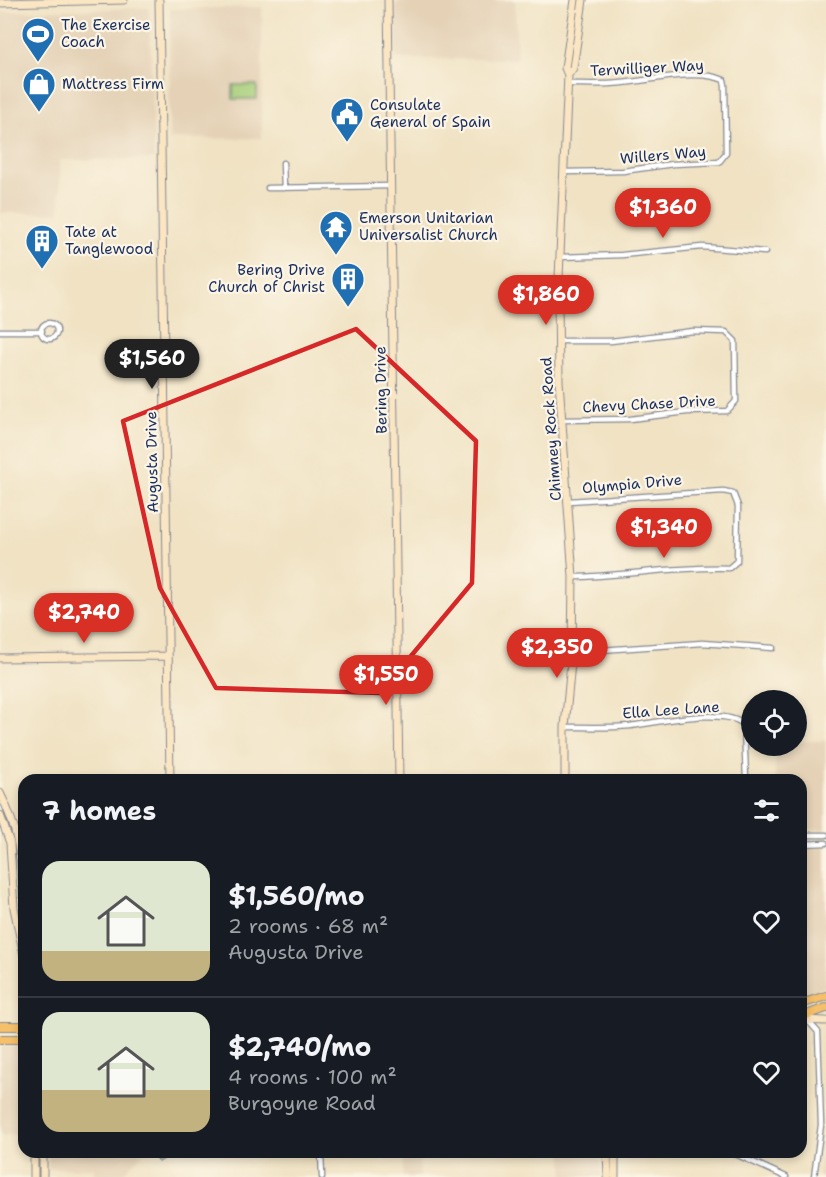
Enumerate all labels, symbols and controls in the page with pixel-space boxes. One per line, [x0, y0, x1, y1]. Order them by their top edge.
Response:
place label: The Exercise Coach [61, 15, 151, 52]
sports icon: The Exercise Coach [20, 16, 56, 63]
street label: Terwilliger Way [590, 55, 704, 81]
shop icon: Mattress Firm [21, 66, 57, 113]
place label: Mattress Firm [62, 74, 164, 94]
place label: Consulate General of Spain [370, 95, 491, 132]
public building icon: Consulate General of Spain [329, 96, 365, 143]
street label: Willers Way [619, 141, 707, 169]
pin: $1,360 [614, 188, 712, 239]
text: $1,360 [629, 194, 697, 220]
place label: Emerson Unitarian Universalist Church [359, 208, 498, 245]
temple icon: Emerson Unitarian Universalist Church [318, 209, 354, 256]
place label: Tate at Tanglewood [65, 222, 154, 259]
building icon: Tate at Tanglewood [24, 223, 60, 270]
place label: Bering Drive Church of Christ [208, 260, 325, 297]
building icon: Bering Drive Church of Christ [330, 261, 366, 308]
pin: $1,860 [497, 275, 595, 326]
text: $1,860 [512, 281, 580, 307]
pin: $1,560 [103, 339, 201, 390]
text: $1,560 [118, 345, 186, 371]
street label: Bering Drive [370, 346, 392, 434]
street label: Chimney Rock Road [536, 356, 566, 501]
street label: Chevy Chase Drive [582, 391, 716, 417]
street label: Augusta Drive [141, 411, 163, 513]
street label: Olympia Drive [581, 470, 683, 498]
pin: $1,340 [615, 508, 713, 559]
text: $1,340 [630, 514, 698, 540]
pin: $2,740 [35, 593, 133, 644]
text: $2,740 [48, 599, 120, 625]
pin: $2,350 [508, 628, 606, 679]
text: $2,350 [521, 634, 593, 660]
pin: $1,550 [337, 655, 435, 706]
text: $1,550 [353, 661, 419, 687]
map controls [741, 690, 807, 756]
button: locate [741, 690, 807, 756]
street label: Ella Lee Lane [622, 697, 720, 723]
text: 7 homes [42, 793, 156, 828]
icon: filters [750, 794, 783, 827]
text: $1,560/mo [228, 878, 365, 913]
icon: home [90, 885, 162, 957]
icon: heart [750, 905, 783, 938]
text: 2 rooms · 68 m² [228, 913, 388, 939]
text: Augusta Drive [228, 939, 363, 965]
text: $2,740/mo [228, 1029, 371, 1064]
icon: home [90, 1036, 162, 1108]
icon: heart [750, 1056, 783, 1089]
text: 4 rooms · 100 m² [228, 1064, 397, 1090]
text: Burgoyne Road [228, 1090, 376, 1116]

